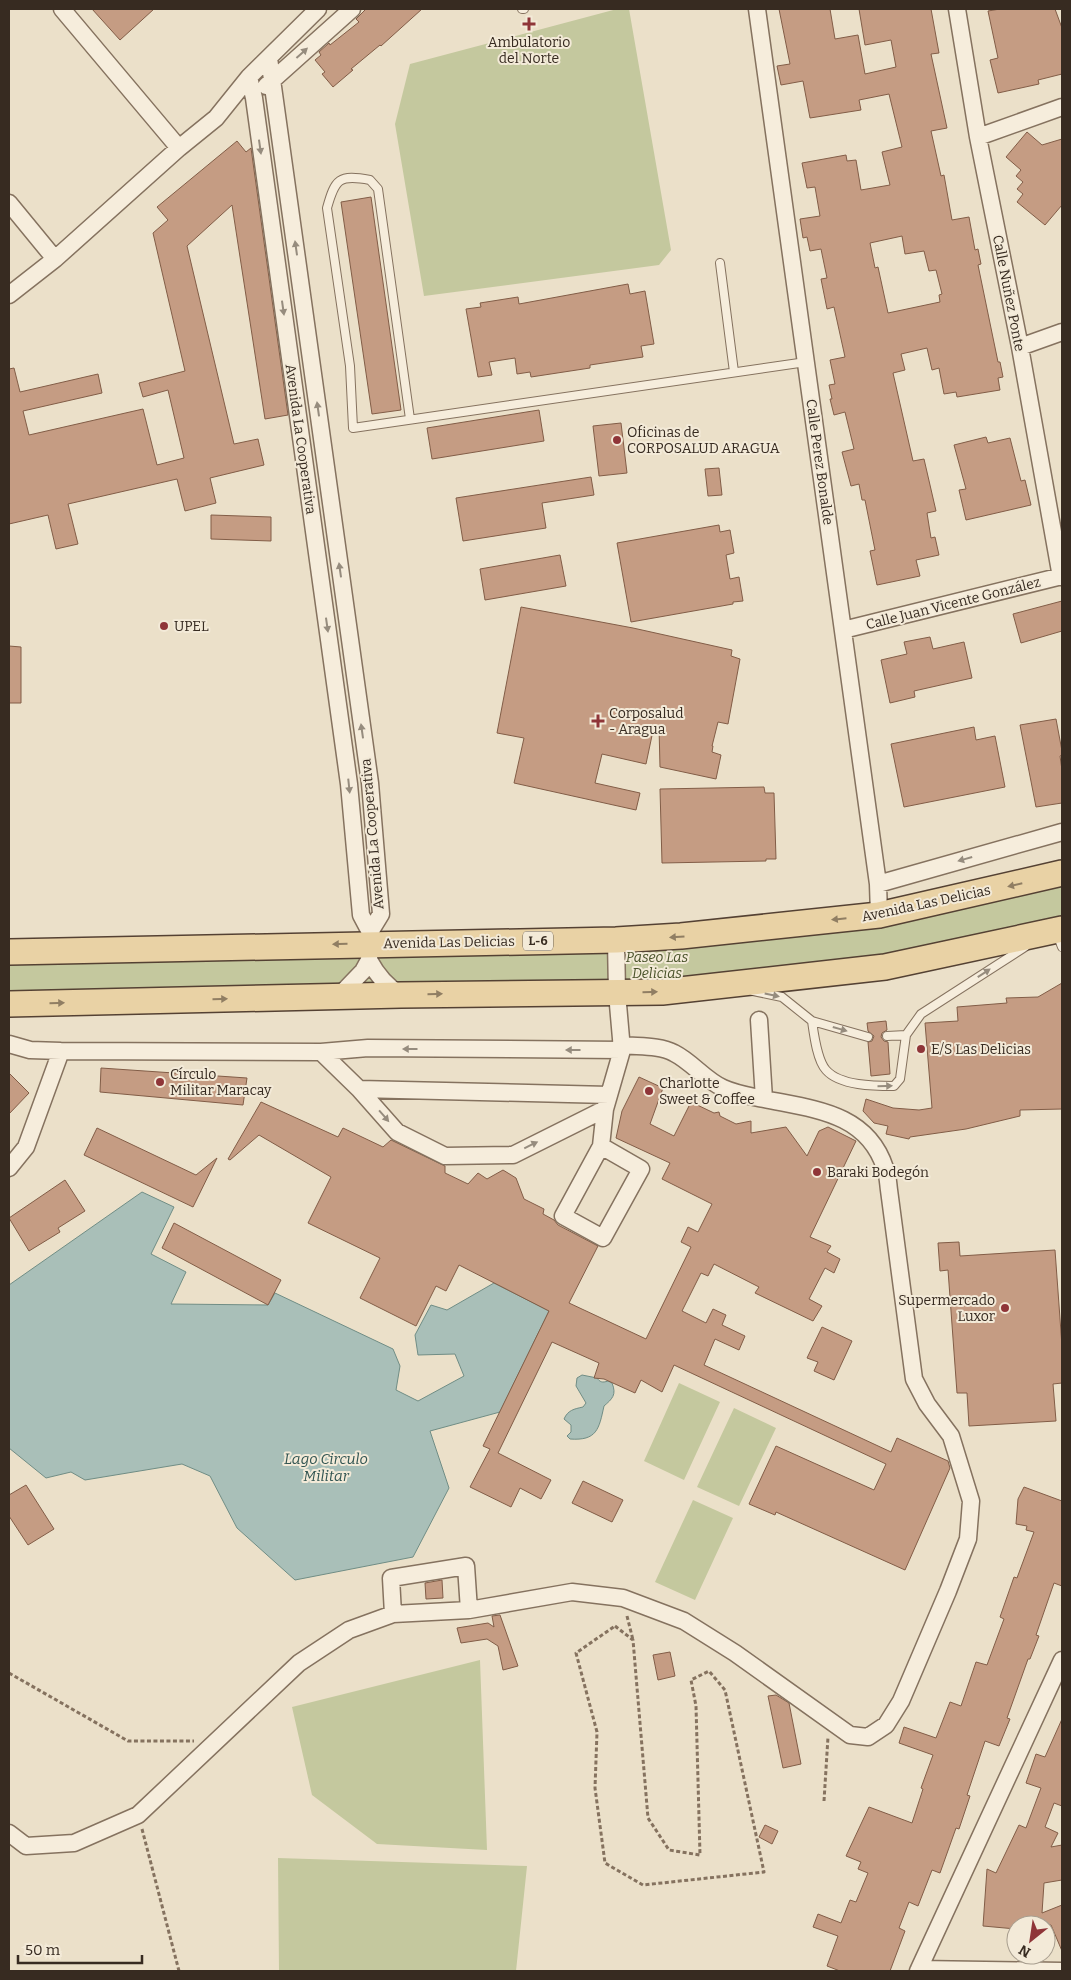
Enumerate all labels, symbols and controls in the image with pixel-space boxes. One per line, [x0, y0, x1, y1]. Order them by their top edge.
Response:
marker: Ambulatorio del Norte [522, 17, 536, 31]
place label: Ambulatorio del Norte [488, 34, 570, 67]
one-way arrow [296, 47, 308, 59]
one-way arrow [257, 139, 265, 155]
street label: Calle Nuñez Ponte [989, 233, 1028, 353]
one-way arrow [292, 240, 300, 256]
one-way arrow [279, 300, 287, 316]
street label: Avenida La Cooperativa [282, 363, 320, 516]
street label: Calle Perez Bonalde [802, 398, 837, 526]
one-way arrow [314, 401, 322, 417]
place label: Oficinas de CORPOSALUD ARAGUA [627, 424, 780, 457]
marker: Oficinas de CORPOSALUD ARAGUA [611, 434, 623, 446]
one-way arrow [336, 562, 344, 578]
street label: Calle Juan Vicente González [864, 573, 1042, 633]
one-way arrow [323, 617, 331, 633]
place label: UPEL [174, 618, 209, 635]
marker: UPEL [158, 620, 170, 632]
place label: Corposalud - Aragua [609, 705, 683, 738]
marker: Corposalud - Aragua [591, 714, 605, 728]
one-way arrow [358, 723, 366, 739]
street label: Avenida La Cooperativa [357, 757, 388, 910]
one-way arrow [345, 778, 353, 794]
one-way arrow [957, 856, 972, 864]
one-way arrow [1007, 881, 1023, 889]
street label: Avenida Las Delicias [860, 882, 992, 925]
one-way arrow [830, 915, 846, 923]
road number: L-6 [523, 931, 553, 950]
street label: Avenida Las Delicias [383, 933, 515, 952]
one-way arrow [669, 933, 685, 941]
one-way arrow [331, 940, 347, 948]
park label: Paseo Las Delicias [626, 949, 689, 982]
one-way arrow [977, 969, 990, 978]
one-way arrow [642, 988, 658, 996]
one-way arrow [427, 990, 443, 998]
one-way arrow [765, 991, 780, 999]
one-way arrow [212, 995, 228, 1003]
one-way arrow [50, 998, 66, 1006]
one-way arrow [832, 1026, 847, 1034]
place label: E/S Las Delicias [931, 1041, 1031, 1058]
marker: E/S Las Delicias [915, 1043, 927, 1055]
one-way arrow [402, 1045, 418, 1053]
one-way arrow [565, 1046, 581, 1054]
place label: Círculo Militar Maracay [170, 1066, 272, 1099]
place label: Charlotte Sweet & Coffee [659, 1075, 755, 1108]
marker: Círculo Militar Maracay [154, 1076, 166, 1088]
one-way arrow [878, 1081, 894, 1089]
marker: Charlotte Sweet & Coffee [643, 1085, 655, 1097]
one-way arrow [378, 1110, 389, 1123]
one-way arrow [524, 1141, 539, 1149]
place label: Baraki Bodegón [827, 1164, 929, 1181]
marker: Baraki Bodegón [811, 1166, 823, 1178]
place label: Supermercado Luxor [898, 1292, 995, 1325]
marker: Supermercado Luxor [999, 1302, 1011, 1314]
water label: Lago Circulo Militar [284, 1450, 368, 1485]
north arrow [1006, 1915, 1056, 1965]
scale bar [18, 1932, 141, 1964]
text: 50 m [25, 1941, 61, 1959]
text: N [1016, 1941, 1034, 1961]

